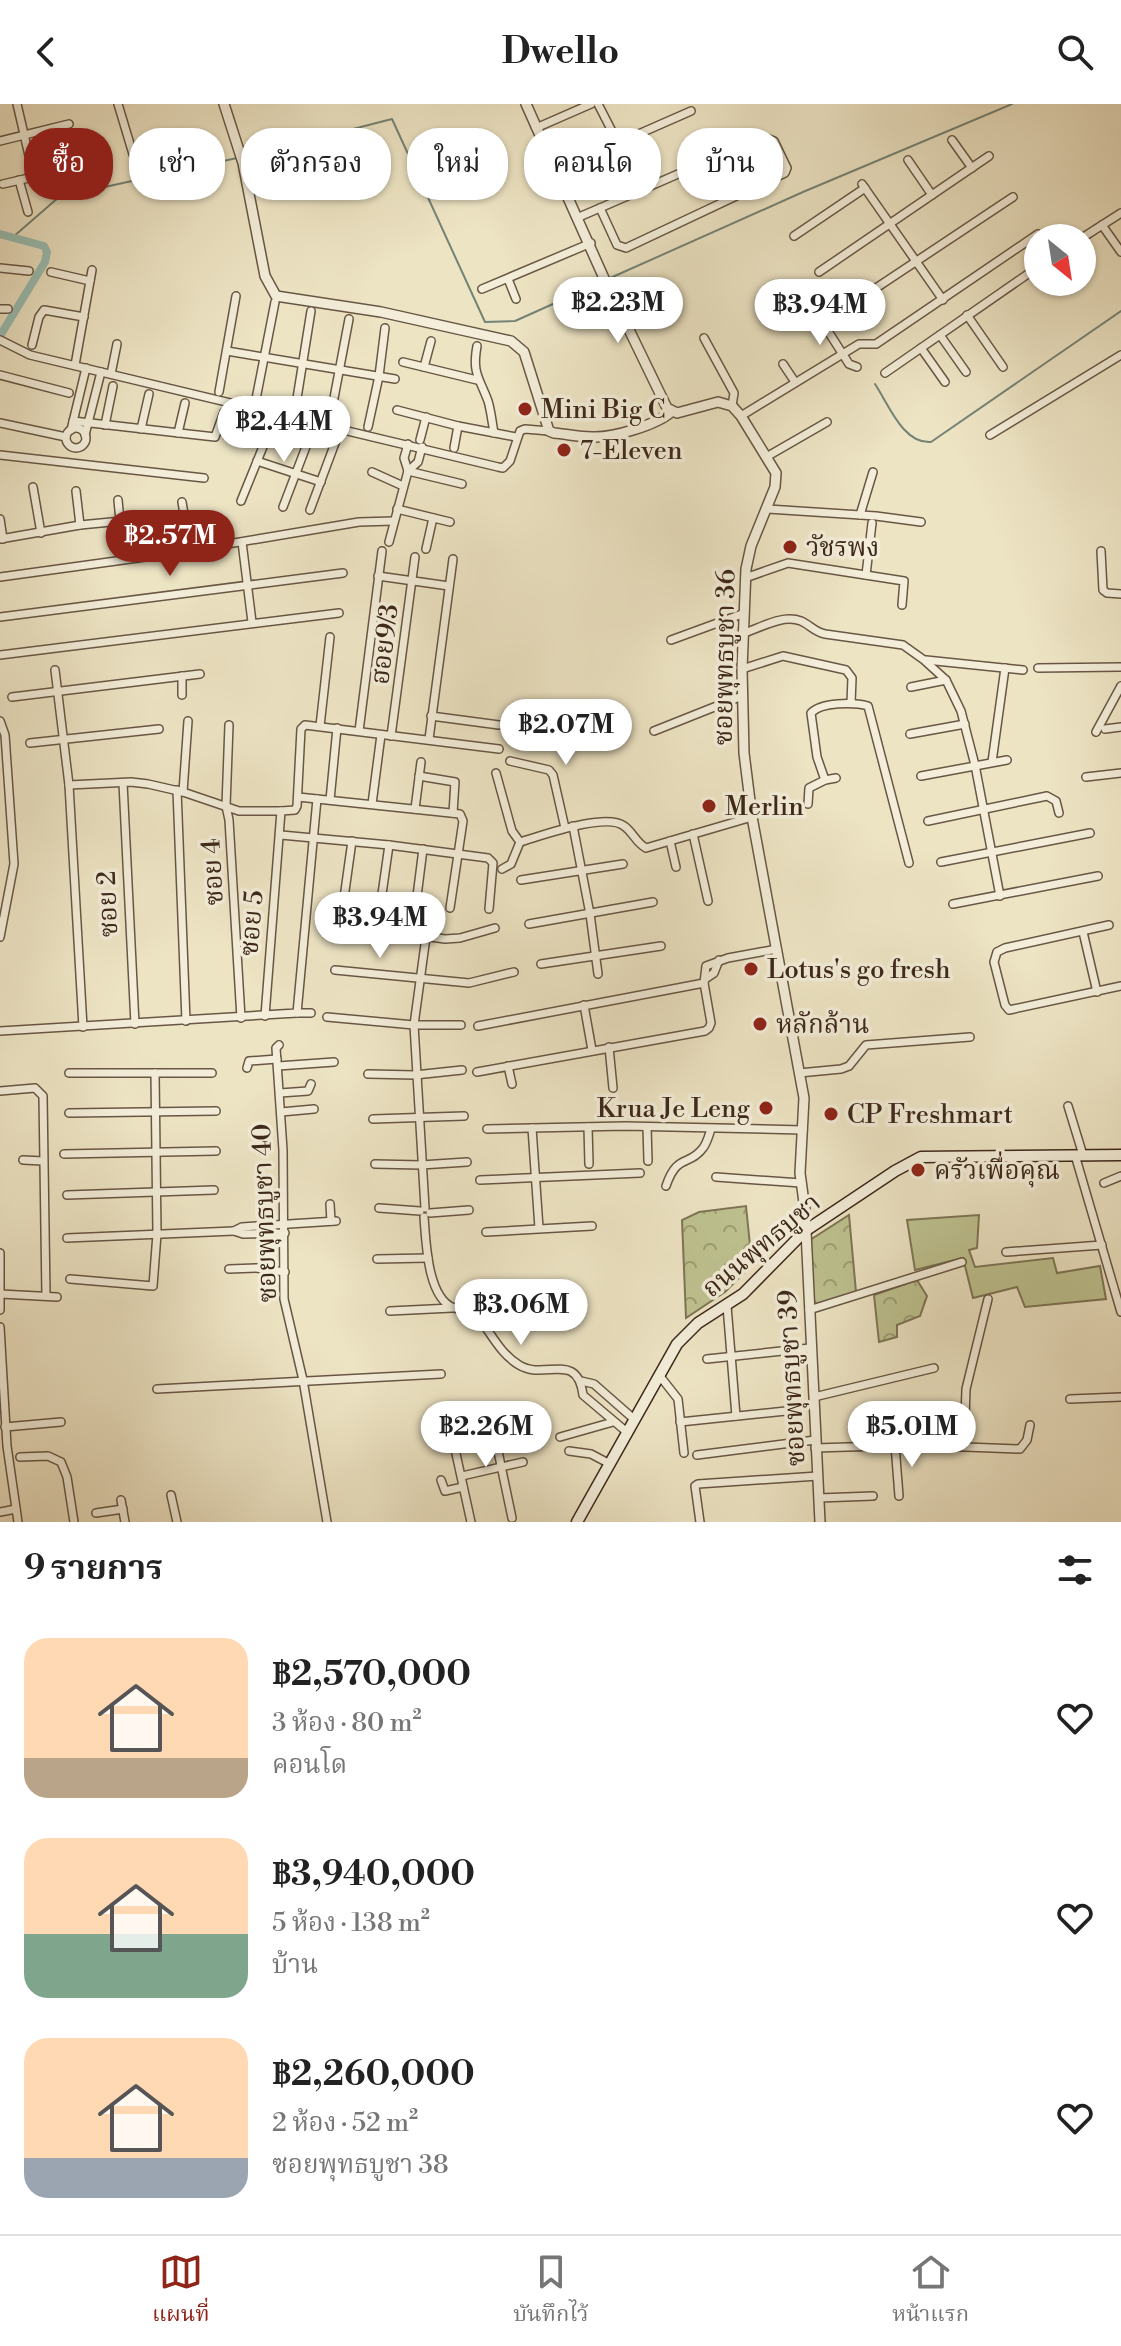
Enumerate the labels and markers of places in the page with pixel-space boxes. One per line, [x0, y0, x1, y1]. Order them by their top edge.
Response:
pin: ฿2.23M [553, 277, 683, 345]
pin: ฿3.94M [755, 279, 885, 347]
place label: Mini Big C [541, 394, 666, 426]
pin: ฿2.44M [219, 396, 349, 464]
marker: Mini Big C [516, 400, 534, 418]
place label: 7-Eleven [580, 435, 682, 467]
marker: 7-Eleven [555, 441, 573, 459]
pin: ฿2.57M [105, 510, 235, 578]
place label: วัชรพง [806, 532, 879, 564]
marker: วัชรพง [781, 538, 799, 556]
pin: ฿2.07M [501, 699, 631, 767]
place label: Merlin [725, 791, 804, 823]
marker: Merlin [700, 797, 718, 815]
pin: ฿3.94M [315, 892, 445, 960]
place label: Lotus's go fresh [767, 954, 950, 986]
marker: Lotus's go fresh [742, 960, 760, 978]
place label: หลักล้าน [776, 1009, 869, 1041]
marker: หลักล้าน [751, 1015, 769, 1033]
place label: Krua Je Leng [597, 1093, 751, 1125]
marker: Krua Je Leng [757, 1099, 775, 1117]
place label: CP Freshmart [847, 1099, 1013, 1131]
marker: CP Freshmart [822, 1105, 840, 1123]
place label: ครัวเพื่อคุณ [934, 1151, 1060, 1188]
marker: ครัวเพื่อคุณ [909, 1161, 927, 1179]
pin: ฿3.06M [456, 1279, 586, 1347]
pin: ฿2.26M [421, 1401, 551, 1469]
pin: ฿5.01M [847, 1401, 977, 1469]

